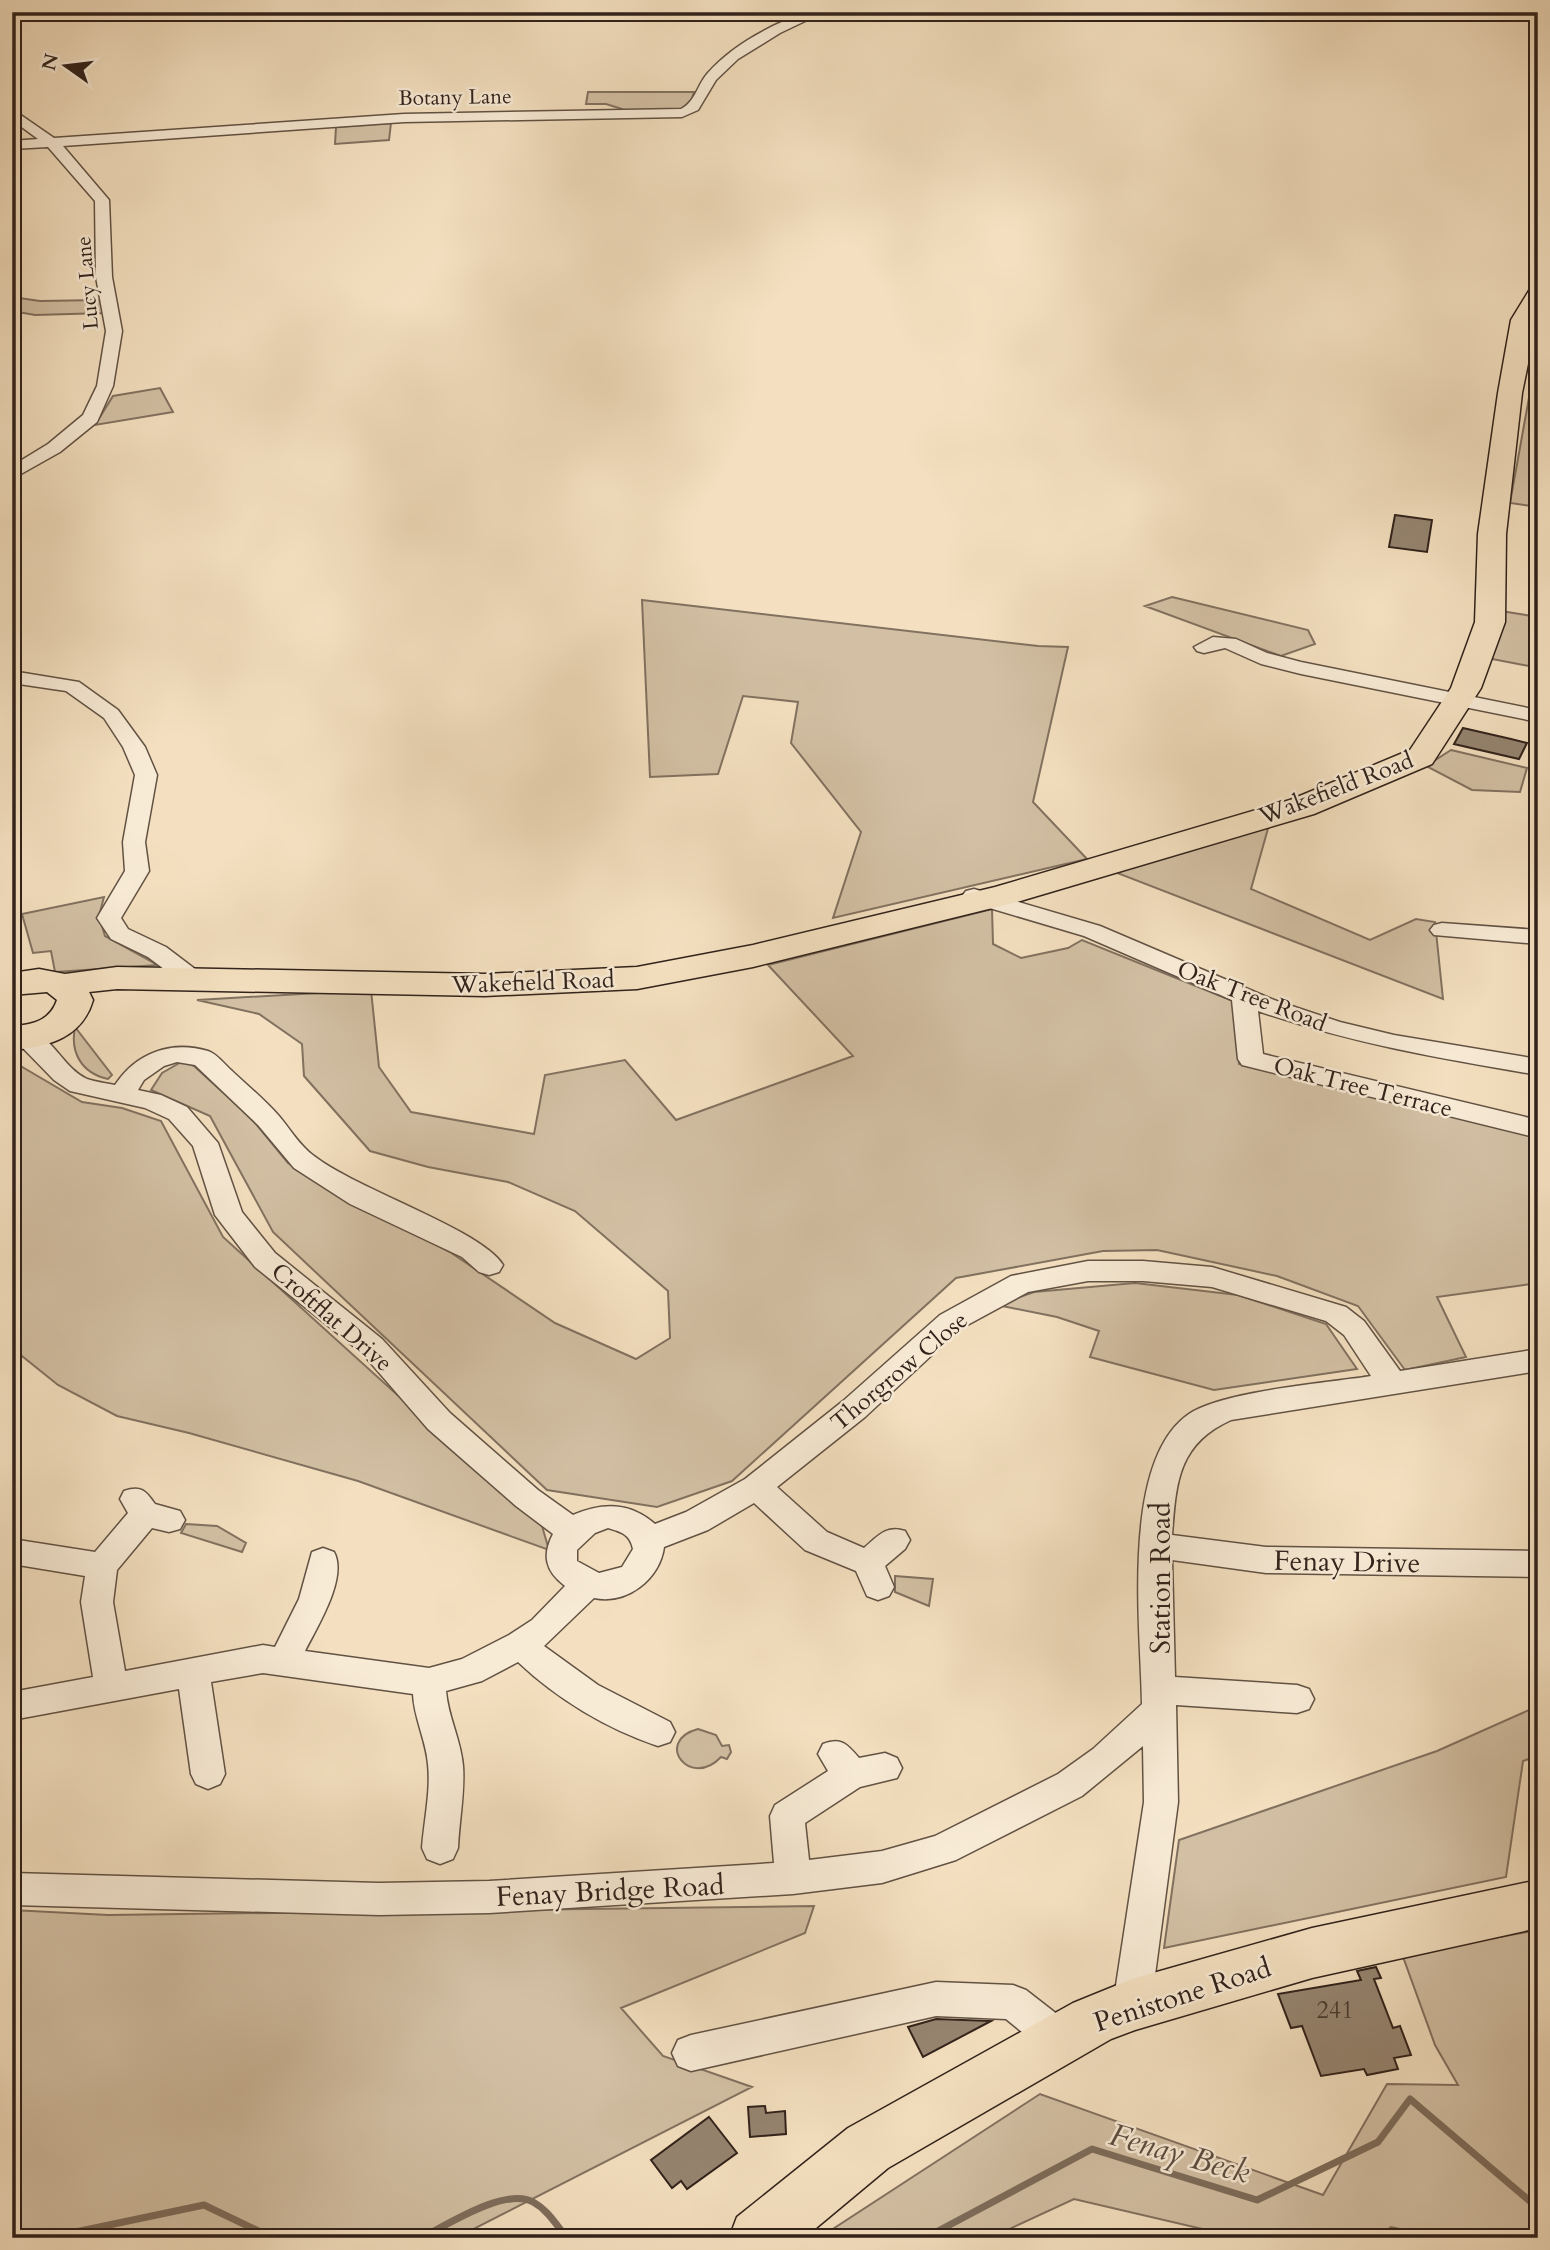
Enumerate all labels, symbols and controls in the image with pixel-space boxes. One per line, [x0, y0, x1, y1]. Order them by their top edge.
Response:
north arrow [32, 32, 102, 102]
text: N [36, 50, 65, 73]
street label: Botany Lane [398, 82, 512, 113]
street label: Lucy Lane [69, 235, 106, 331]
street label: Wakefield Road [1253, 744, 1418, 833]
street label: Oak Tree Road [1172, 953, 1332, 1040]
street label: Wakefield Road [450, 963, 615, 1002]
street label: Oak Tree Terrace [1270, 1049, 1456, 1126]
street label: Croftflat Drive [264, 1255, 400, 1379]
street label: Thorgrow Close [824, 1304, 975, 1439]
street label: Station Road [1142, 1502, 1180, 1654]
street label: Fenay Drive [1273, 1542, 1421, 1582]
street label: Fenay Bridge Road [495, 1866, 725, 1916]
street label: Penistone Road [1089, 1948, 1276, 2041]
house number: 241 [1317, 1994, 1353, 2027]
water label: Fenay Beck [1104, 2113, 1255, 2195]

